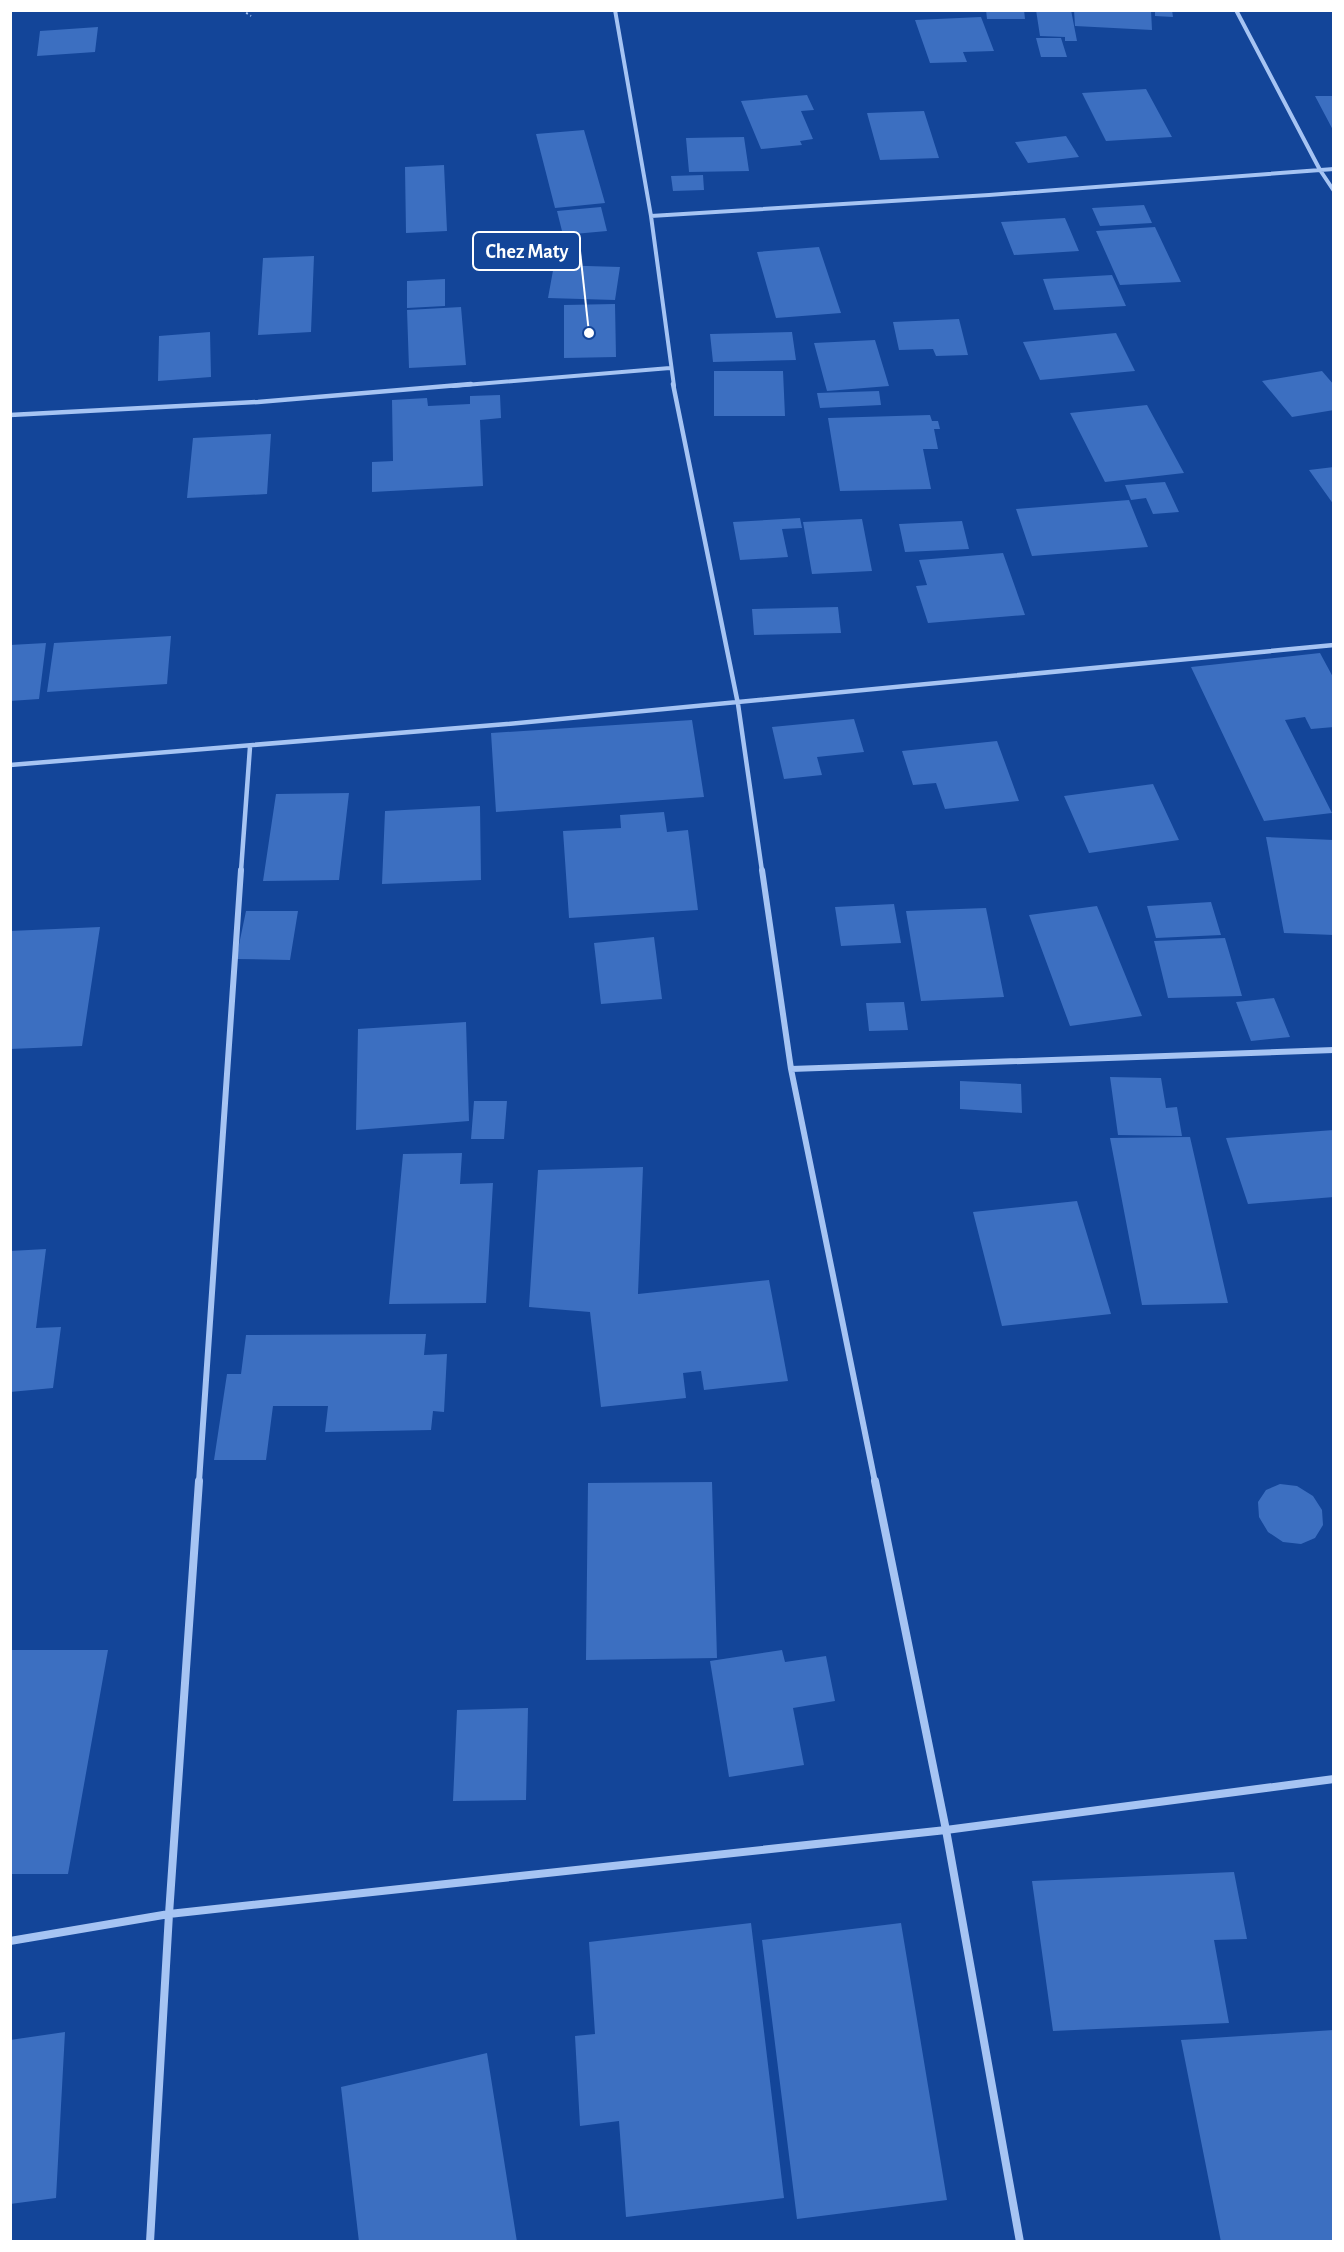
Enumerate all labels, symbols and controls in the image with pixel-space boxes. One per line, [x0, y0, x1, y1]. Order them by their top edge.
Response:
callout: Chez Maty [473, 232, 580, 270]
text: Chez Maty [485, 242, 569, 262]

